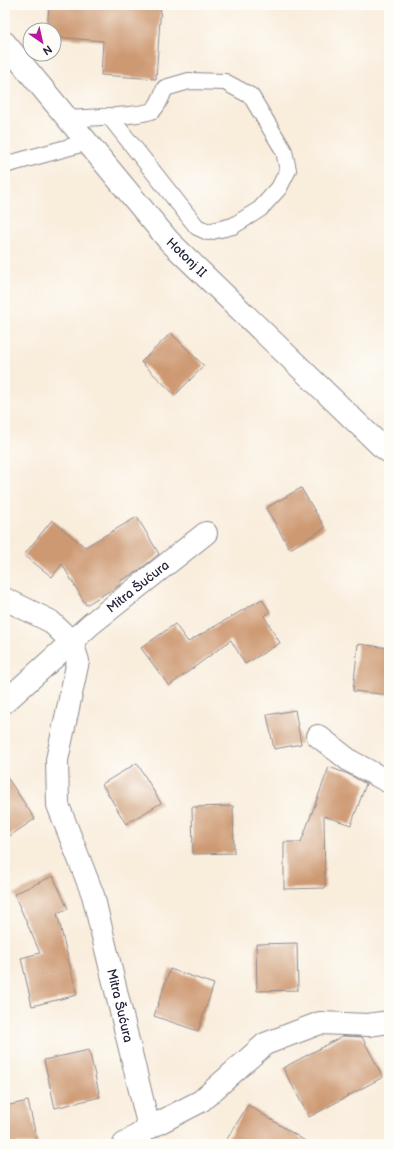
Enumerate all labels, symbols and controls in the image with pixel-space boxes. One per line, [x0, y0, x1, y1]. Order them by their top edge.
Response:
north arrow [22, 22, 62, 62]
text: N [40, 42, 54, 58]
street label: Hotonj II [163, 235, 210, 281]
street label: Mitra Šućura [103, 557, 172, 616]
street label: Mitra Šućura [103, 967, 136, 1044]

